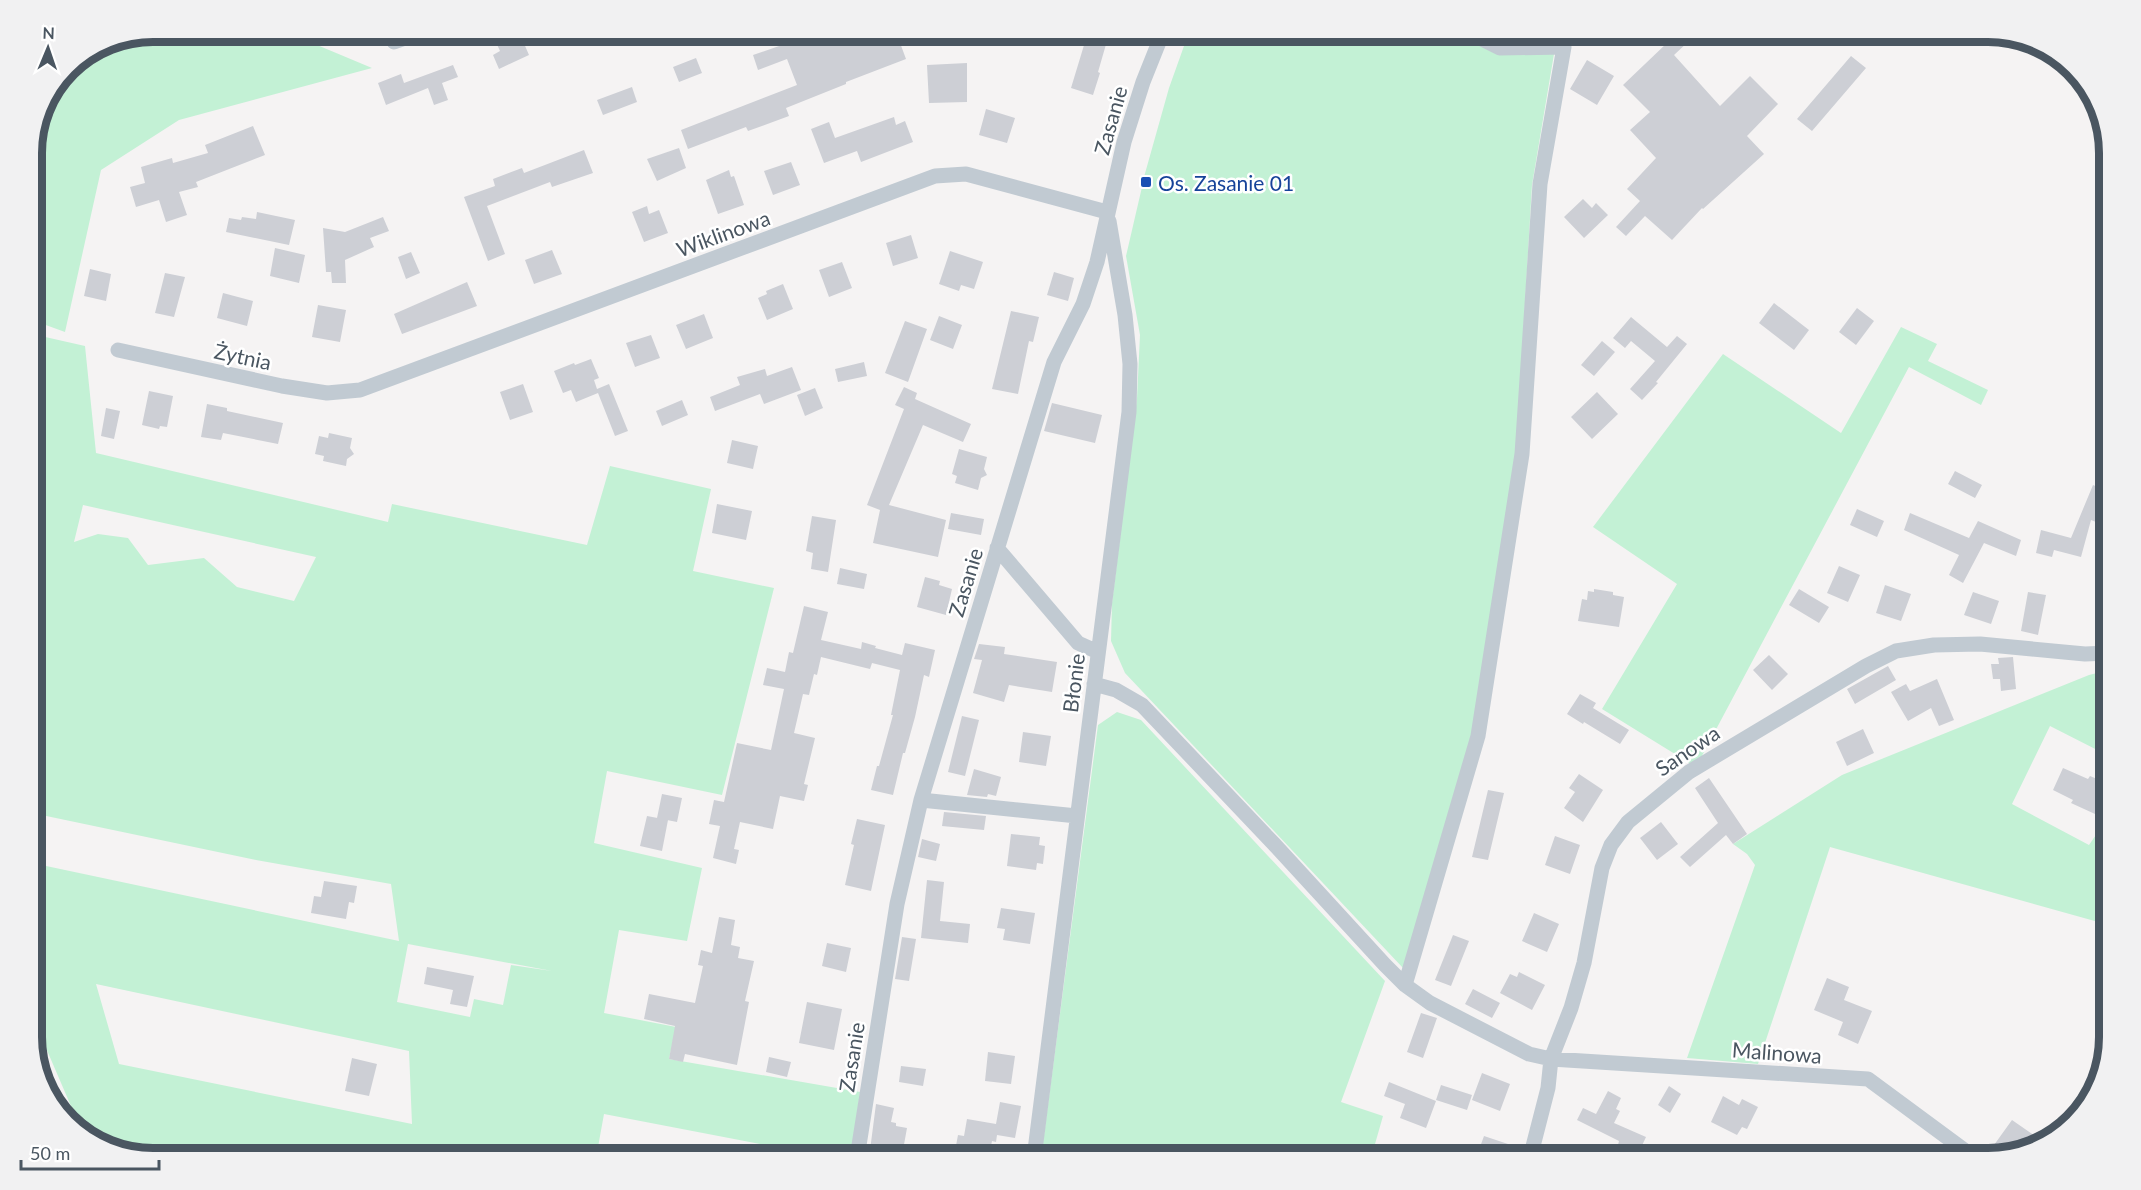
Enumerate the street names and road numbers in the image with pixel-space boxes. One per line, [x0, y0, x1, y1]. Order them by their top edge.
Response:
street label: Zasanie [1088, 83, 1132, 157]
street label: Wiklinowa [673, 205, 773, 261]
street label: Żytnia [212, 338, 274, 374]
street label: Zasanie [943, 545, 987, 619]
street label: Błonie [1057, 652, 1089, 714]
street label: Sanowa [1650, 720, 1724, 780]
street label: Zasanie [833, 1020, 869, 1094]
street label: Malinowa [1731, 1036, 1823, 1068]

